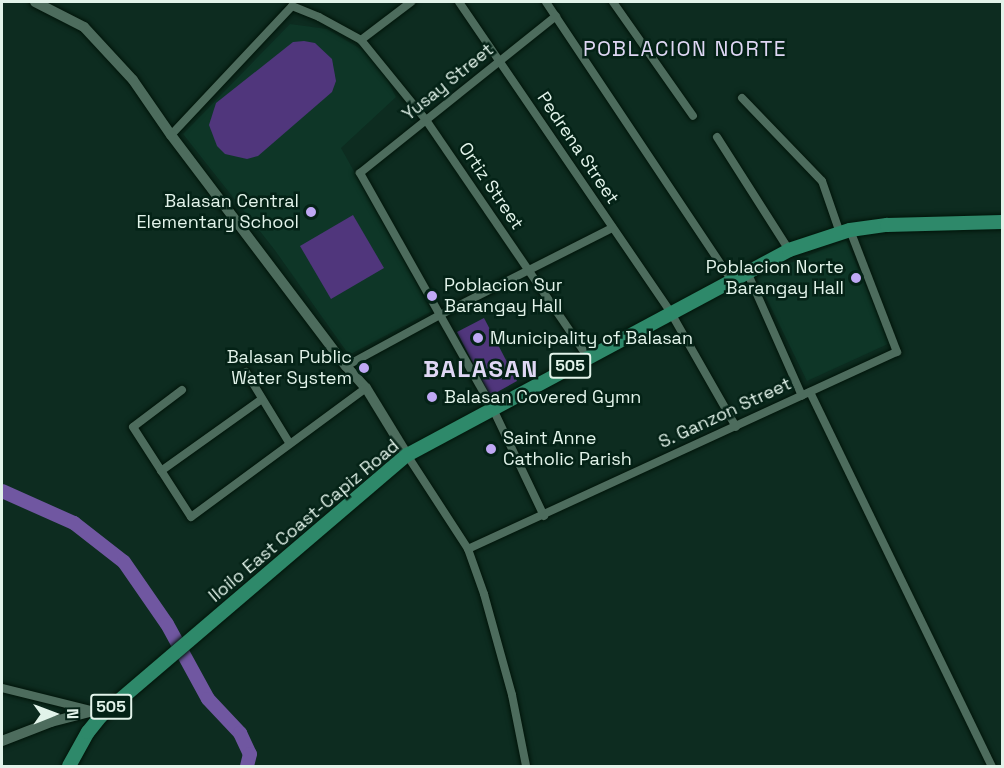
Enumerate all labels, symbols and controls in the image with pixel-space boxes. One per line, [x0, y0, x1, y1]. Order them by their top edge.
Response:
district label: POBLACION NORTE [583, 36, 787, 62]
street label: Yusay Street [398, 39, 498, 125]
street label: Pedrena Street [532, 88, 624, 208]
street label: Ortiz Street [454, 138, 528, 234]
place label: Balasan Central Elementary School [136, 191, 299, 234]
marker: Balasan Central Elementary School [304, 205, 318, 219]
place label: Poblacion Norte Barangay Hall [706, 257, 844, 300]
marker: Poblacion Norte Barangay Hall [849, 271, 863, 285]
place label: Poblacion Sur Barangay Hall [444, 275, 563, 318]
marker: Poblacion Sur Barangay Hall [425, 289, 439, 303]
place label: Municipality of Balasan [490, 327, 693, 349]
marker: Municipality of Balasan [471, 331, 485, 345]
place label: Balasan Public Water System [227, 347, 352, 389]
road number: 505 [549, 353, 591, 379]
district label: BALASAN [423, 355, 539, 383]
marker: Balasan Public Water System [357, 361, 371, 375]
street label: S. Ganzon Street [655, 373, 795, 453]
place label: Balasan Covered Gymn [444, 386, 641, 408]
marker: Balasan Covered Gymn [425, 390, 439, 404]
place label: Saint Anne Catholic Parish [503, 428, 632, 470]
street label: Iloilo East Coast-Capiz Road [205, 435, 403, 607]
marker: Saint Anne Catholic Parish [484, 442, 498, 456]
north arrow [24, 684, 84, 744]
road number: 505 [90, 694, 132, 720]
text: N [62, 708, 83, 719]

